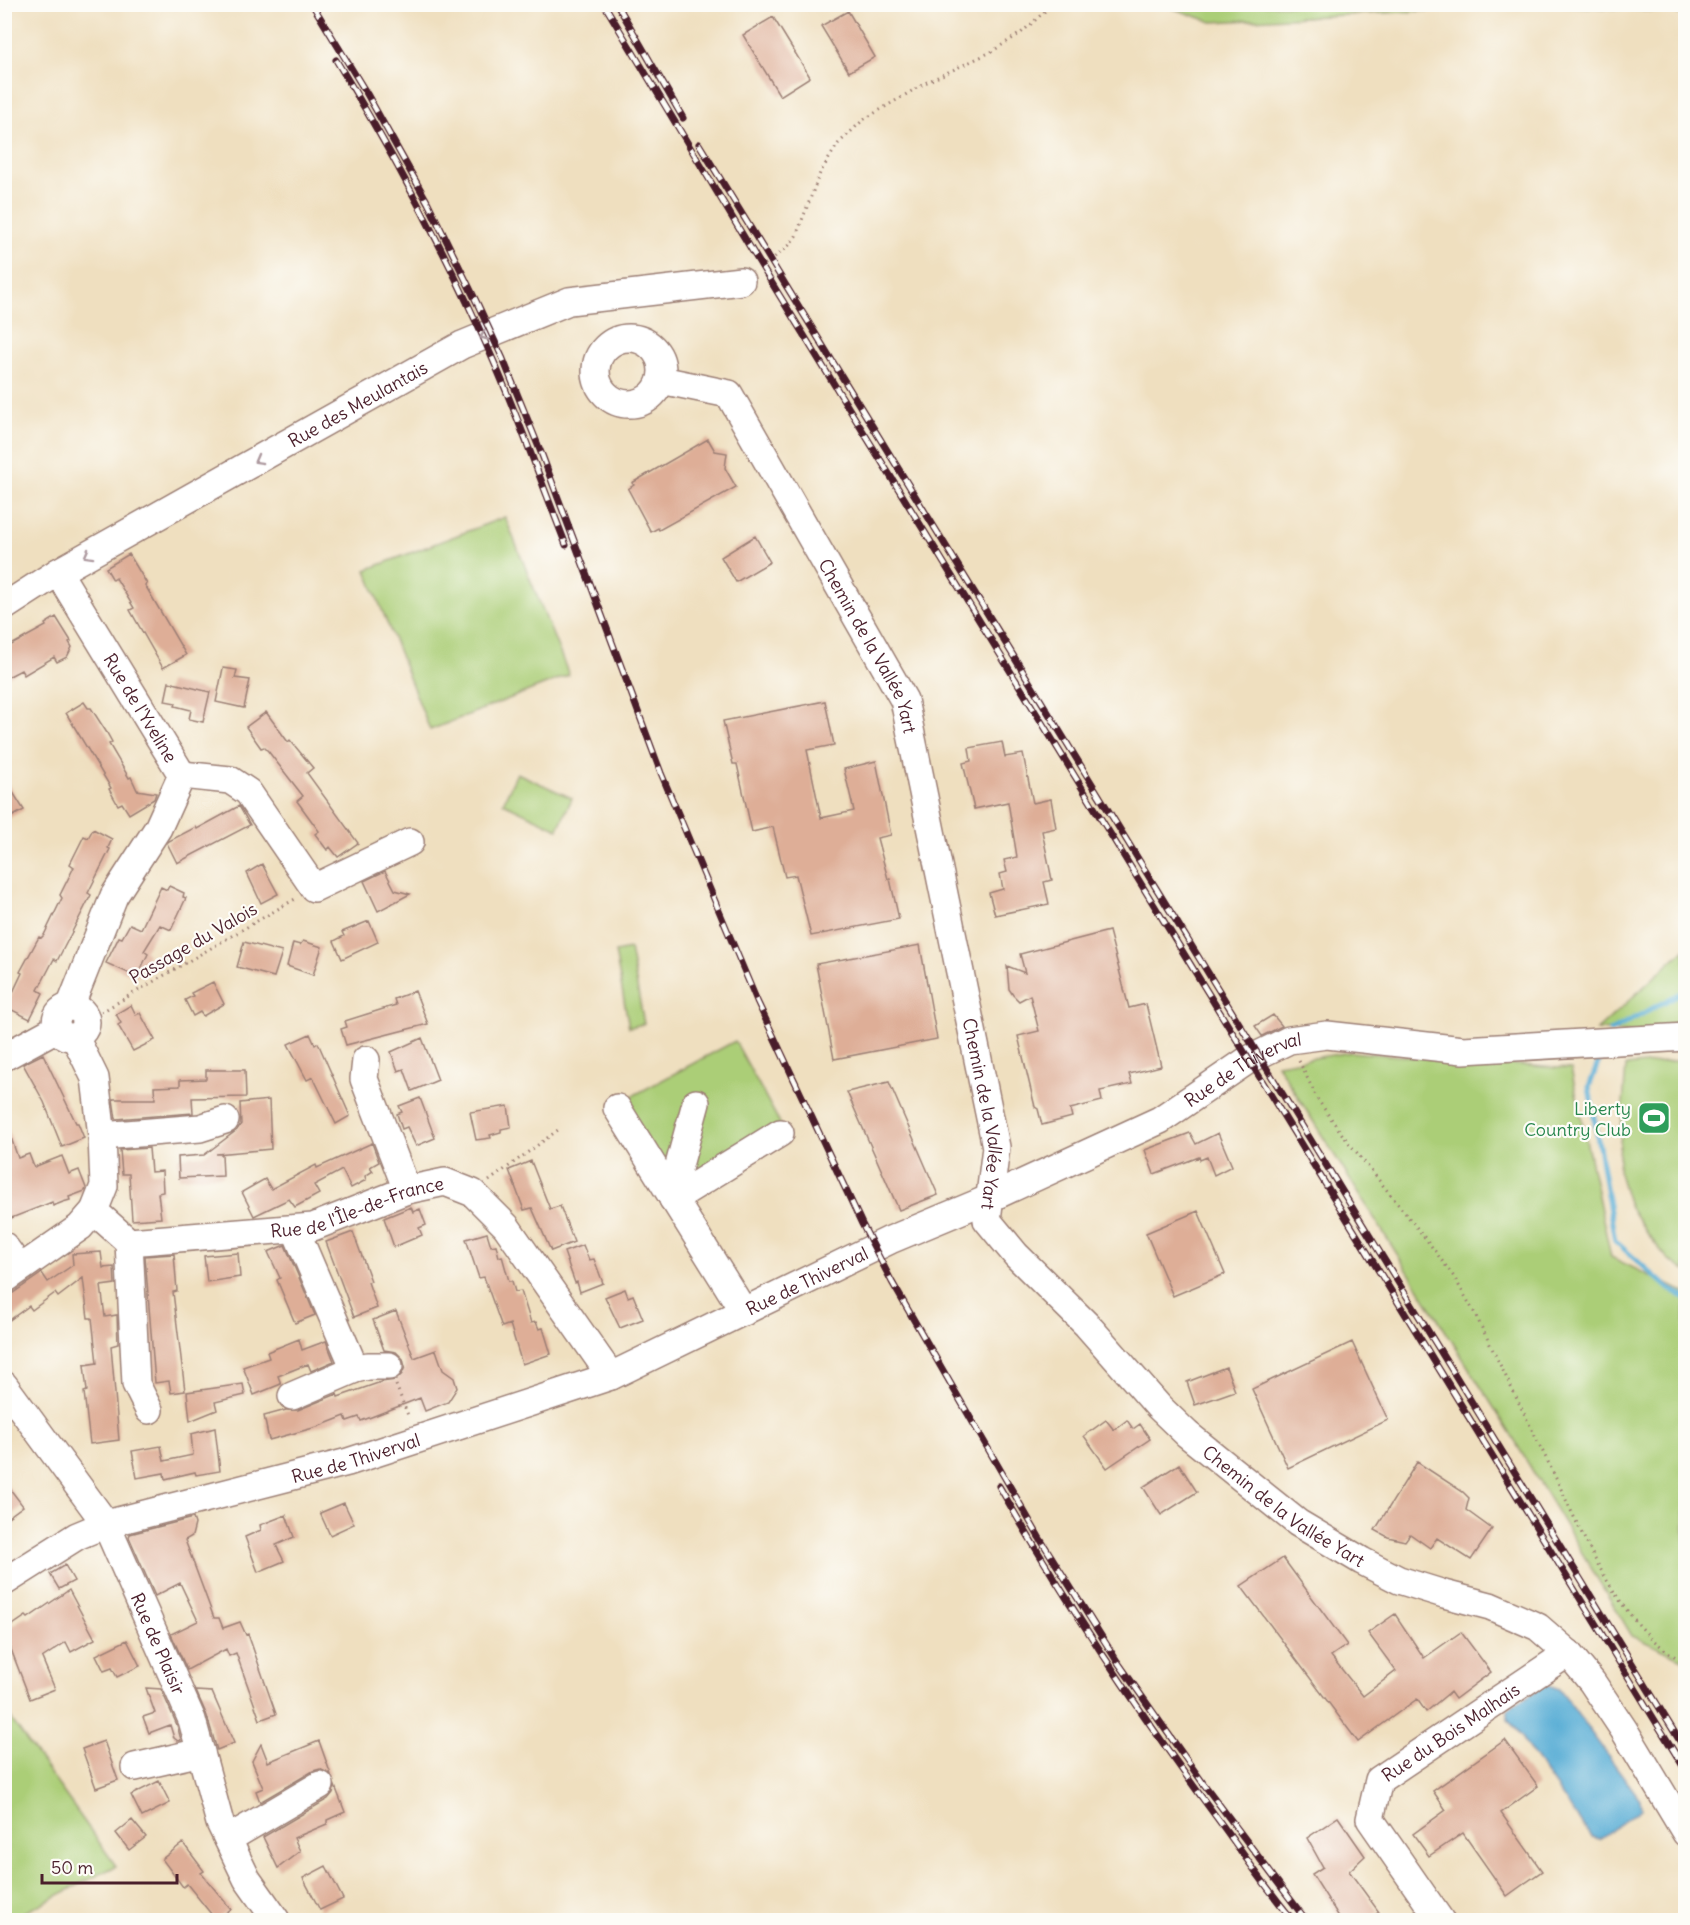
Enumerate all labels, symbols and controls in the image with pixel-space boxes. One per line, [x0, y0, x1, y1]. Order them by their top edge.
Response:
one-way arrow [480, 329, 491, 341]
street label: Rue des Meulantais [284, 355, 431, 452]
one-way arrow [254, 453, 264, 464]
one-way arrow [84, 548, 94, 559]
street label: Chemin de la Vallée Yart [814, 554, 922, 735]
street label: Rue de l'Yveline [99, 649, 183, 767]
street label: Passage du Valois [125, 897, 261, 989]
street label: Chemin de la Vallée Yart [958, 1016, 1008, 1211]
street label: Rue de Thiverval [1180, 1027, 1303, 1112]
place label: Liberty Country Club [1524, 1097, 1631, 1141]
sports icon: Liberty Country Club [1636, 1100, 1672, 1136]
street label: Rue de l'Île-de-France [269, 1171, 446, 1242]
street label: Rue de Thiverval [742, 1241, 872, 1320]
street label: Rue de Thiverval [289, 1428, 423, 1488]
street label: Chemin de la Vallée Yart [1198, 1440, 1369, 1572]
street label: Rue de Plaisir [126, 1589, 191, 1699]
street label: Rue du Bois Malhais [1377, 1677, 1524, 1787]
scale bar [42, 1847, 177, 1885]
text: 50 m [51, 1856, 93, 1879]

